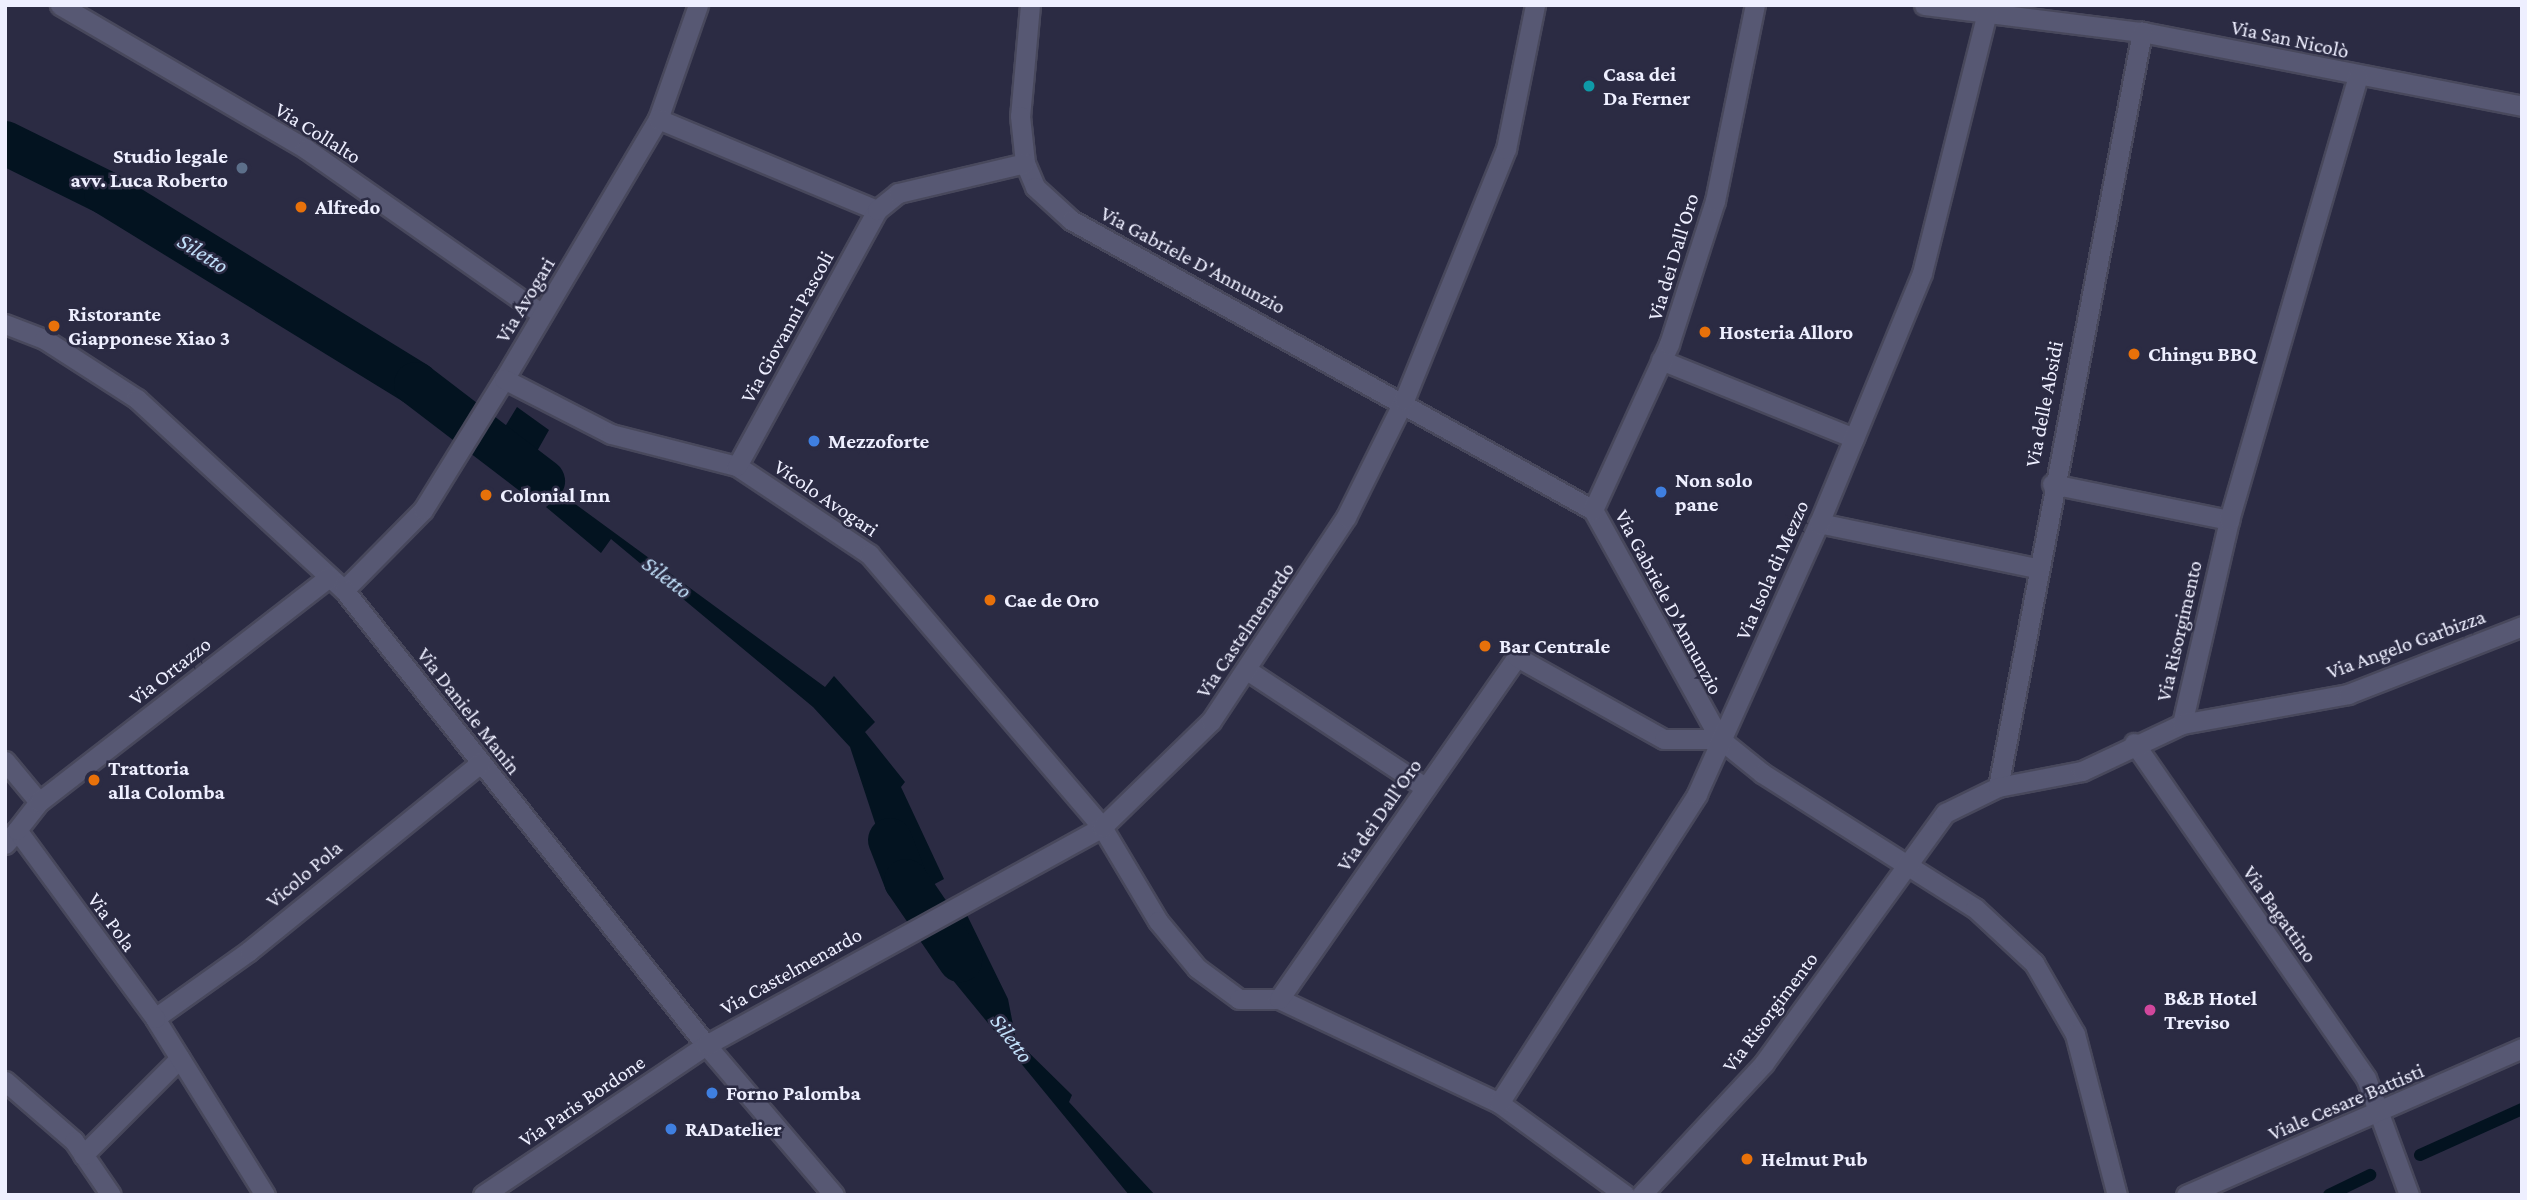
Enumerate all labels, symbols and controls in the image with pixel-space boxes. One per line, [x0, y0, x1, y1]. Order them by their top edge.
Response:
street label: Via San Nicolò [2229, 14, 2351, 64]
place label: Casa dei Da Ferner [1603, 61, 1691, 111]
marker: Casa dei Da Ferner [1581, 78, 1597, 94]
street label: Via Collalto [270, 97, 366, 169]
place label: Studio legale avv. Luca Roberto [71, 143, 228, 193]
marker: Studio legale avv. Luca Roberto [234, 160, 250, 176]
street label: Via dei Dall'Oro [1642, 190, 1704, 324]
place label: Alfredo [315, 194, 380, 220]
marker: Alfredo [293, 199, 309, 215]
street label: Via Gabriele D'Annunzio [1096, 201, 1290, 319]
water label: Siletto [172, 227, 234, 279]
street label: Via Giovanni Pascoli [735, 247, 839, 407]
street label: Via Avogari [490, 253, 560, 347]
place label: Ristorante Giapponese Xiao 3 [68, 301, 230, 351]
marker: Ristorante Giapponese Xiao 3 [46, 318, 62, 334]
place label: Hosteria Alloro [1719, 319, 1853, 345]
marker: Hosteria Alloro [1697, 324, 1713, 340]
street label: Via delle Absidi [2019, 339, 2069, 469]
place label: Chingu BBQ [2148, 341, 2257, 367]
marker: Chingu BBQ [2126, 346, 2142, 362]
place label: Mezzoforte [828, 428, 929, 454]
marker: Mezzoforte [806, 433, 822, 449]
street label: Vicolo Avogari [769, 454, 883, 542]
place label: Non solo pane [1675, 467, 1753, 517]
place label: Colonial Inn [500, 482, 610, 508]
marker: Non solo pane [1653, 484, 1669, 500]
marker: Colonial Inn [478, 487, 494, 503]
street label: Via Isola di Mezzo [1730, 496, 1814, 644]
street label: Via Gabriele D'Annunzio [1610, 505, 1728, 699]
water label: Siletto [637, 550, 697, 604]
street label: Via Castelmenardo [1190, 557, 1300, 703]
street label: Via Risorgimento [2151, 558, 2207, 704]
place label: Cae de Oro [1004, 587, 1099, 613]
marker: Cae de Oro [982, 592, 998, 608]
street label: Via Angelo Garbizza [2323, 604, 2489, 684]
street label: Via Ortazzo [124, 631, 216, 711]
place label: Bar Centrale [1499, 633, 1610, 659]
marker: Bar Centrale [1477, 638, 1493, 654]
street label: Via Daniele Manin [412, 642, 526, 780]
street label: Via dei Dall'Oro [1331, 754, 1427, 876]
place label: Trattoria alla Colomba [108, 755, 225, 805]
marker: Trattoria alla Colomba [86, 772, 102, 788]
street label: Vicolo Pola [261, 835, 347, 913]
street label: Via Bagattino [2237, 861, 2323, 967]
street label: Via Pola [82, 888, 142, 956]
street label: Via Castelmenardo [716, 922, 866, 1020]
street label: Via Risorgimento [1717, 947, 1823, 1077]
place label: B&B Hotel Treviso [2164, 985, 2257, 1035]
marker: B&B Hotel Treviso [2142, 1002, 2158, 1018]
water label: Siletto [985, 1008, 1039, 1068]
street label: Via Paris Bordone [514, 1050, 650, 1152]
street label: Viale Cesare Battisti [2264, 1058, 2428, 1146]
place label: Forno Palomba [726, 1080, 861, 1106]
marker: Forno Palomba [704, 1085, 720, 1101]
place label: RADatelier [685, 1116, 782, 1142]
marker: RADatelier [663, 1121, 679, 1137]
place label: Helmut Pub [1761, 1146, 1868, 1172]
marker: Helmut Pub [1739, 1151, 1755, 1167]

